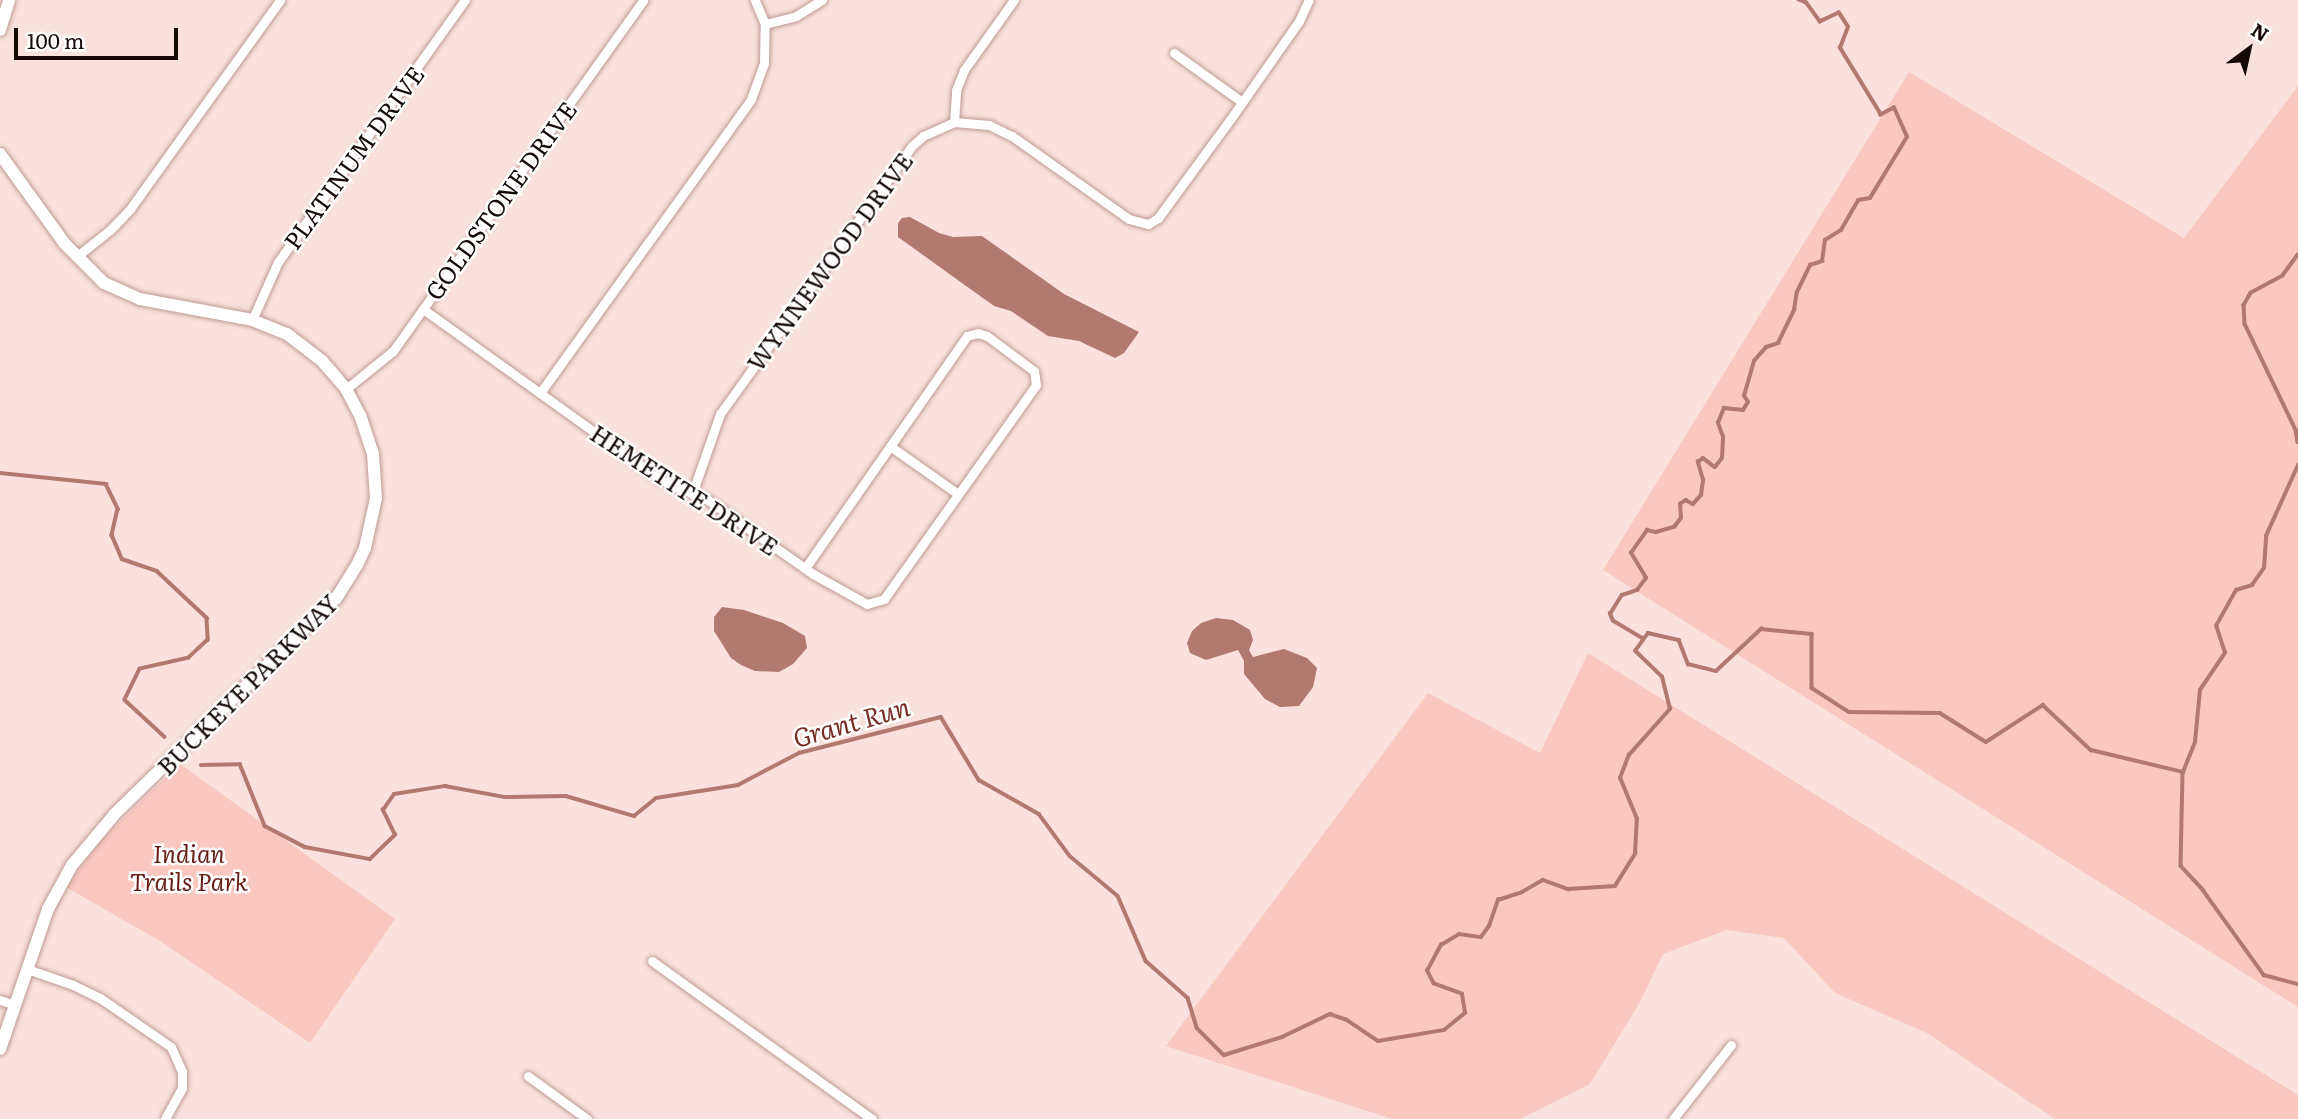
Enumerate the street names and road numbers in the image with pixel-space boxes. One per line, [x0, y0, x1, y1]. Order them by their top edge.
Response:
street label: PLATINUM DRIVE [277, 60, 429, 254]
street label: GOLDSTONE DRIVE [418, 95, 582, 305]
street label: WYNNEWOOD DRIVE [740, 146, 918, 376]
street label: HEMETITE DRIVE [586, 418, 784, 560]
street label: BUCKEYE PARKWAY [151, 588, 343, 780]

